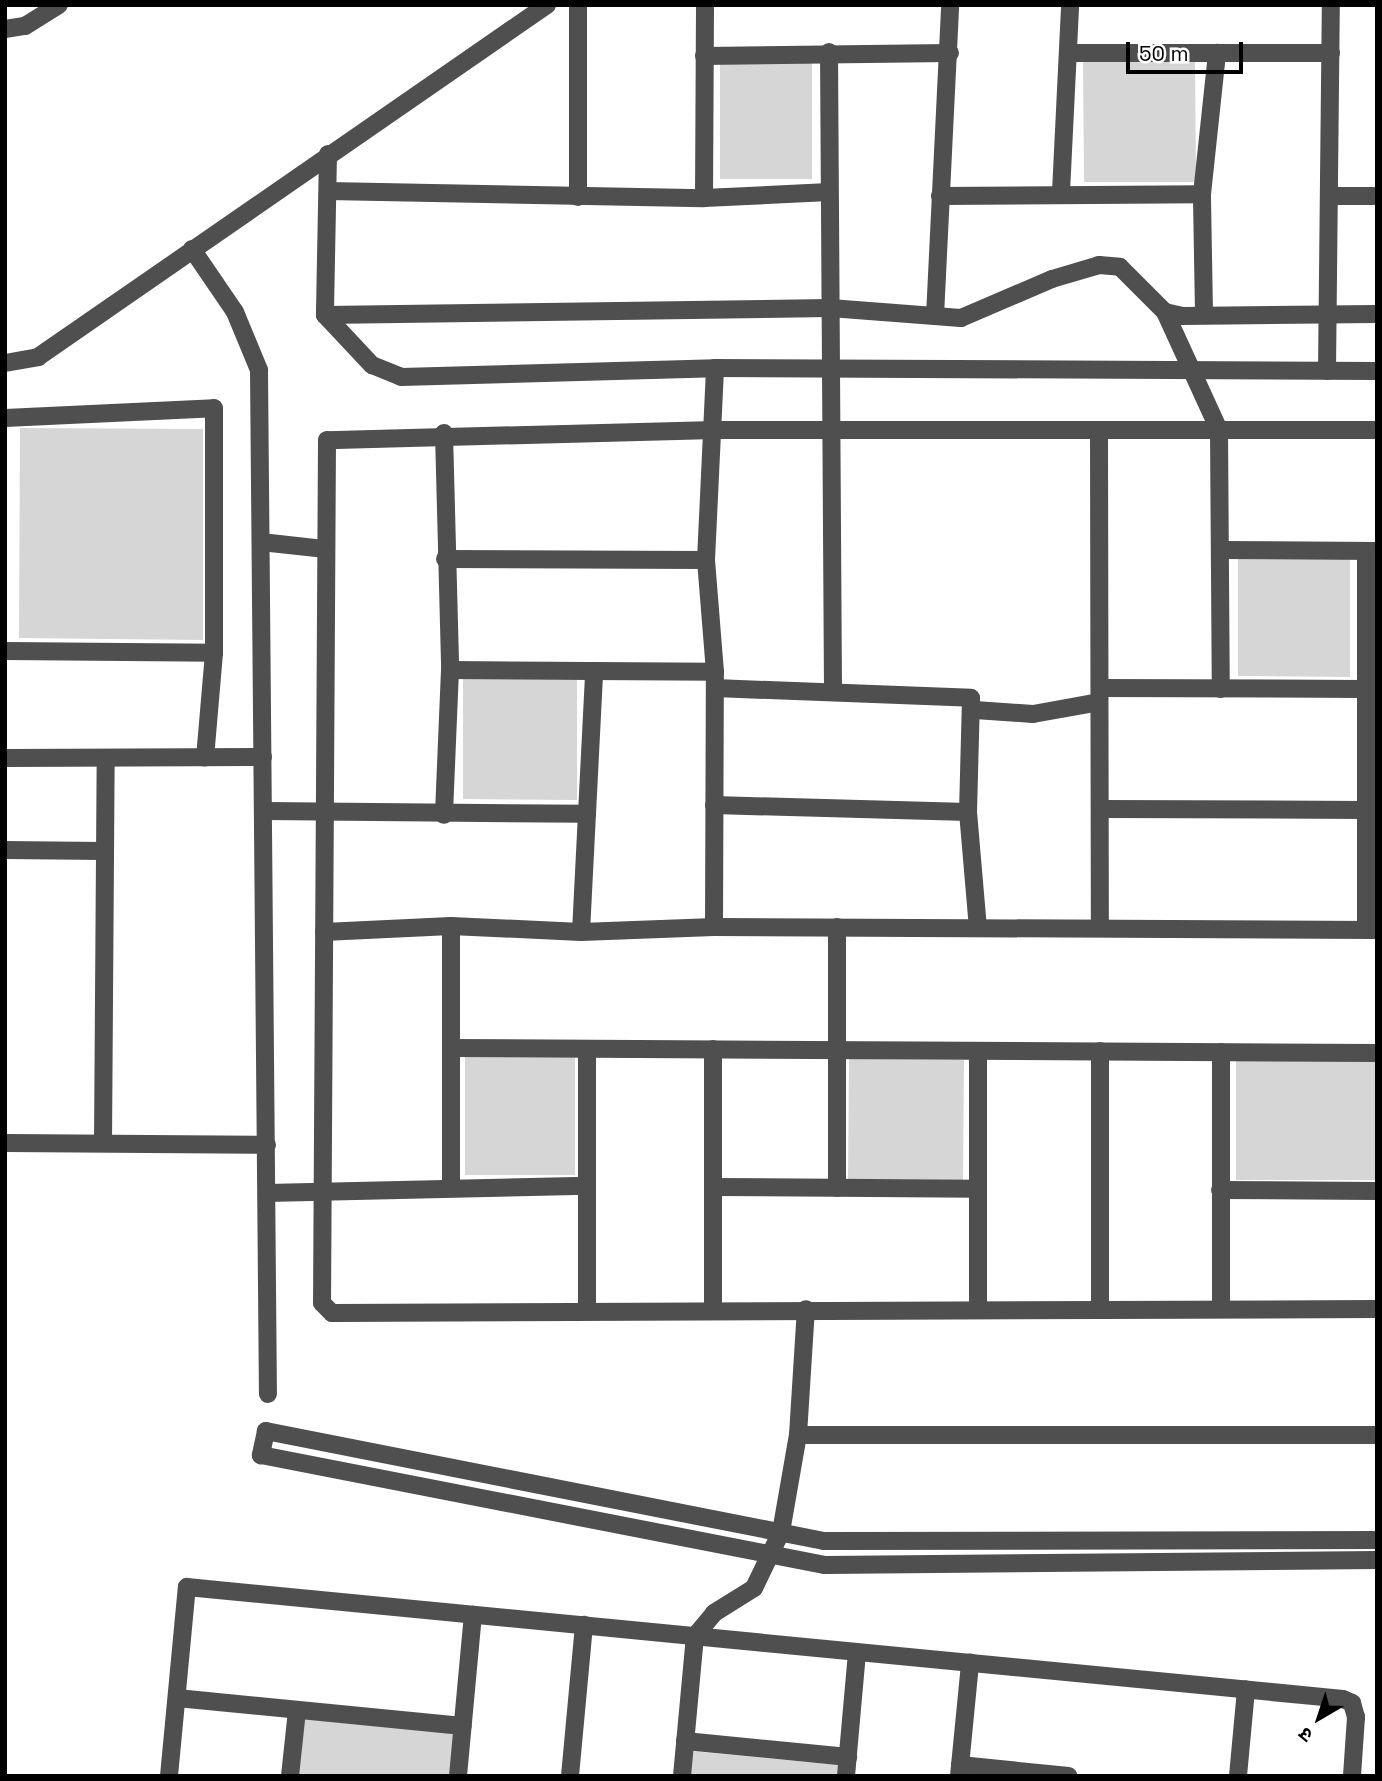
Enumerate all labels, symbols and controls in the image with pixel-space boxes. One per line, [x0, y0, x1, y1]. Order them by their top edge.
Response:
scale bar [1130, 28, 1247, 72]
text: 50 m [1139, 40, 1189, 67]
north arrow [1284, 1683, 1354, 1753]
text: उ [1293, 1721, 1318, 1748]

